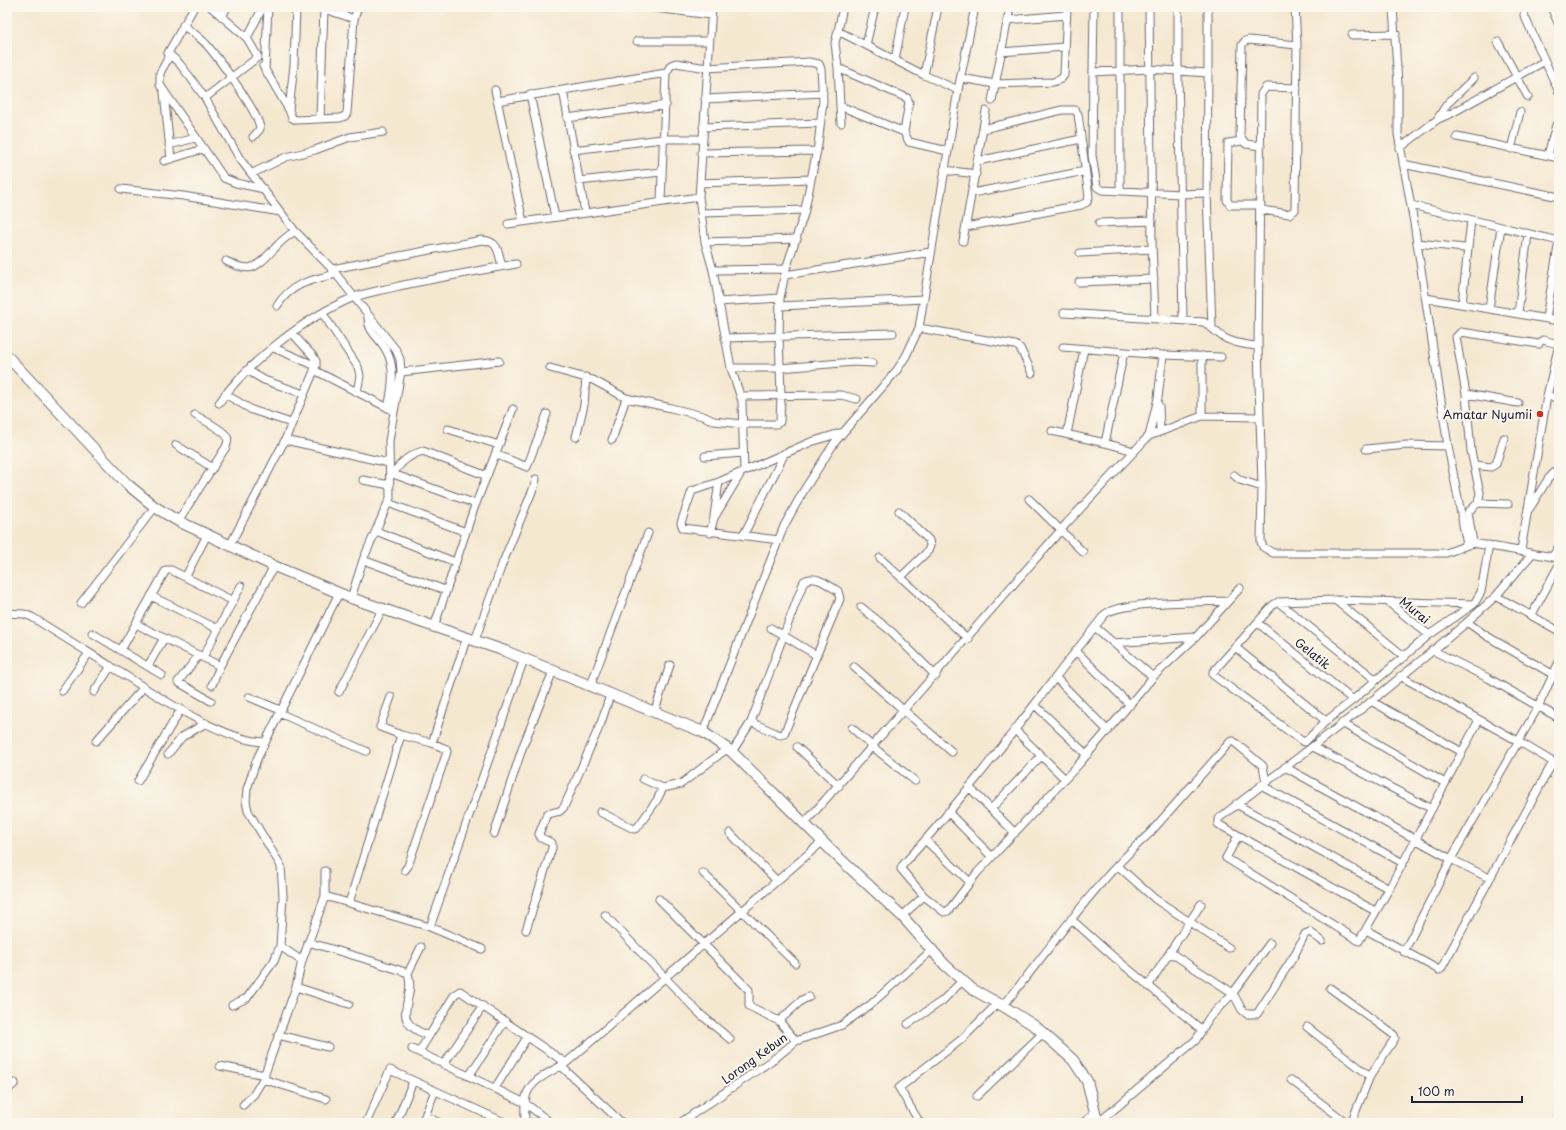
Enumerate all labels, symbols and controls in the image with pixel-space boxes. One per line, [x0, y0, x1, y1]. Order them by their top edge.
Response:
place label: Amatar Nyumii [1443, 405, 1532, 423]
marker: Amatar Nyumii [1535, 409, 1545, 419]
street label: Murai [1396, 592, 1434, 628]
street label: Gelatik [1291, 633, 1335, 673]
street label: Lorong Kebun [717, 1028, 791, 1088]
scale bar [1412, 1078, 1522, 1104]
text: 100 m [1418, 1082, 1455, 1100]

